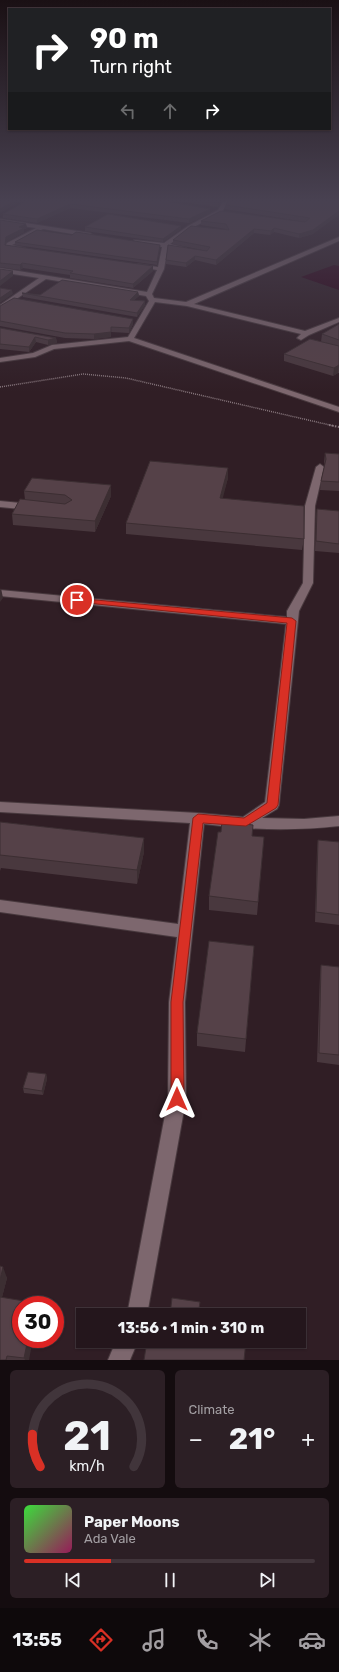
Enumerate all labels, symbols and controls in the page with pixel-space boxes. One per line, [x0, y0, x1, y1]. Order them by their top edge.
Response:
text: 90 m [90, 22, 159, 55]
icon: right [24, 24, 76, 76]
text: Turn right [90, 56, 172, 78]
icon: left [117, 100, 139, 122]
icon: ahead [159, 100, 181, 122]
icon: right [201, 100, 223, 122]
pin [60, 583, 94, 617]
icon: arrive [66, 589, 88, 611]
position arrow [156, 1078, 198, 1120]
speed limit sign: 30 [12, 1296, 64, 1348]
text: 13:56 · 1 min · 310 m [118, 1319, 264, 1337]
text: Climate [189, 1402, 235, 1417]
text: 21 [63, 1411, 111, 1460]
text: 21° [229, 1421, 275, 1457]
text: − [189, 1426, 203, 1453]
text: + [301, 1426, 315, 1453]
text: km/h [69, 1458, 105, 1475]
text: Paper Moons [84, 1513, 180, 1531]
text: Ada Vale [84, 1531, 136, 1546]
icon: previous [62, 1569, 84, 1591]
icon: pause [159, 1569, 181, 1591]
icon: next [256, 1569, 278, 1591]
icon: directions [87, 1626, 115, 1654]
icon: music [140, 1626, 168, 1654]
icon: phone [193, 1626, 221, 1654]
icon: climate [246, 1626, 274, 1654]
icon: car [298, 1626, 326, 1654]
text: 13:55 [12, 1629, 62, 1651]

